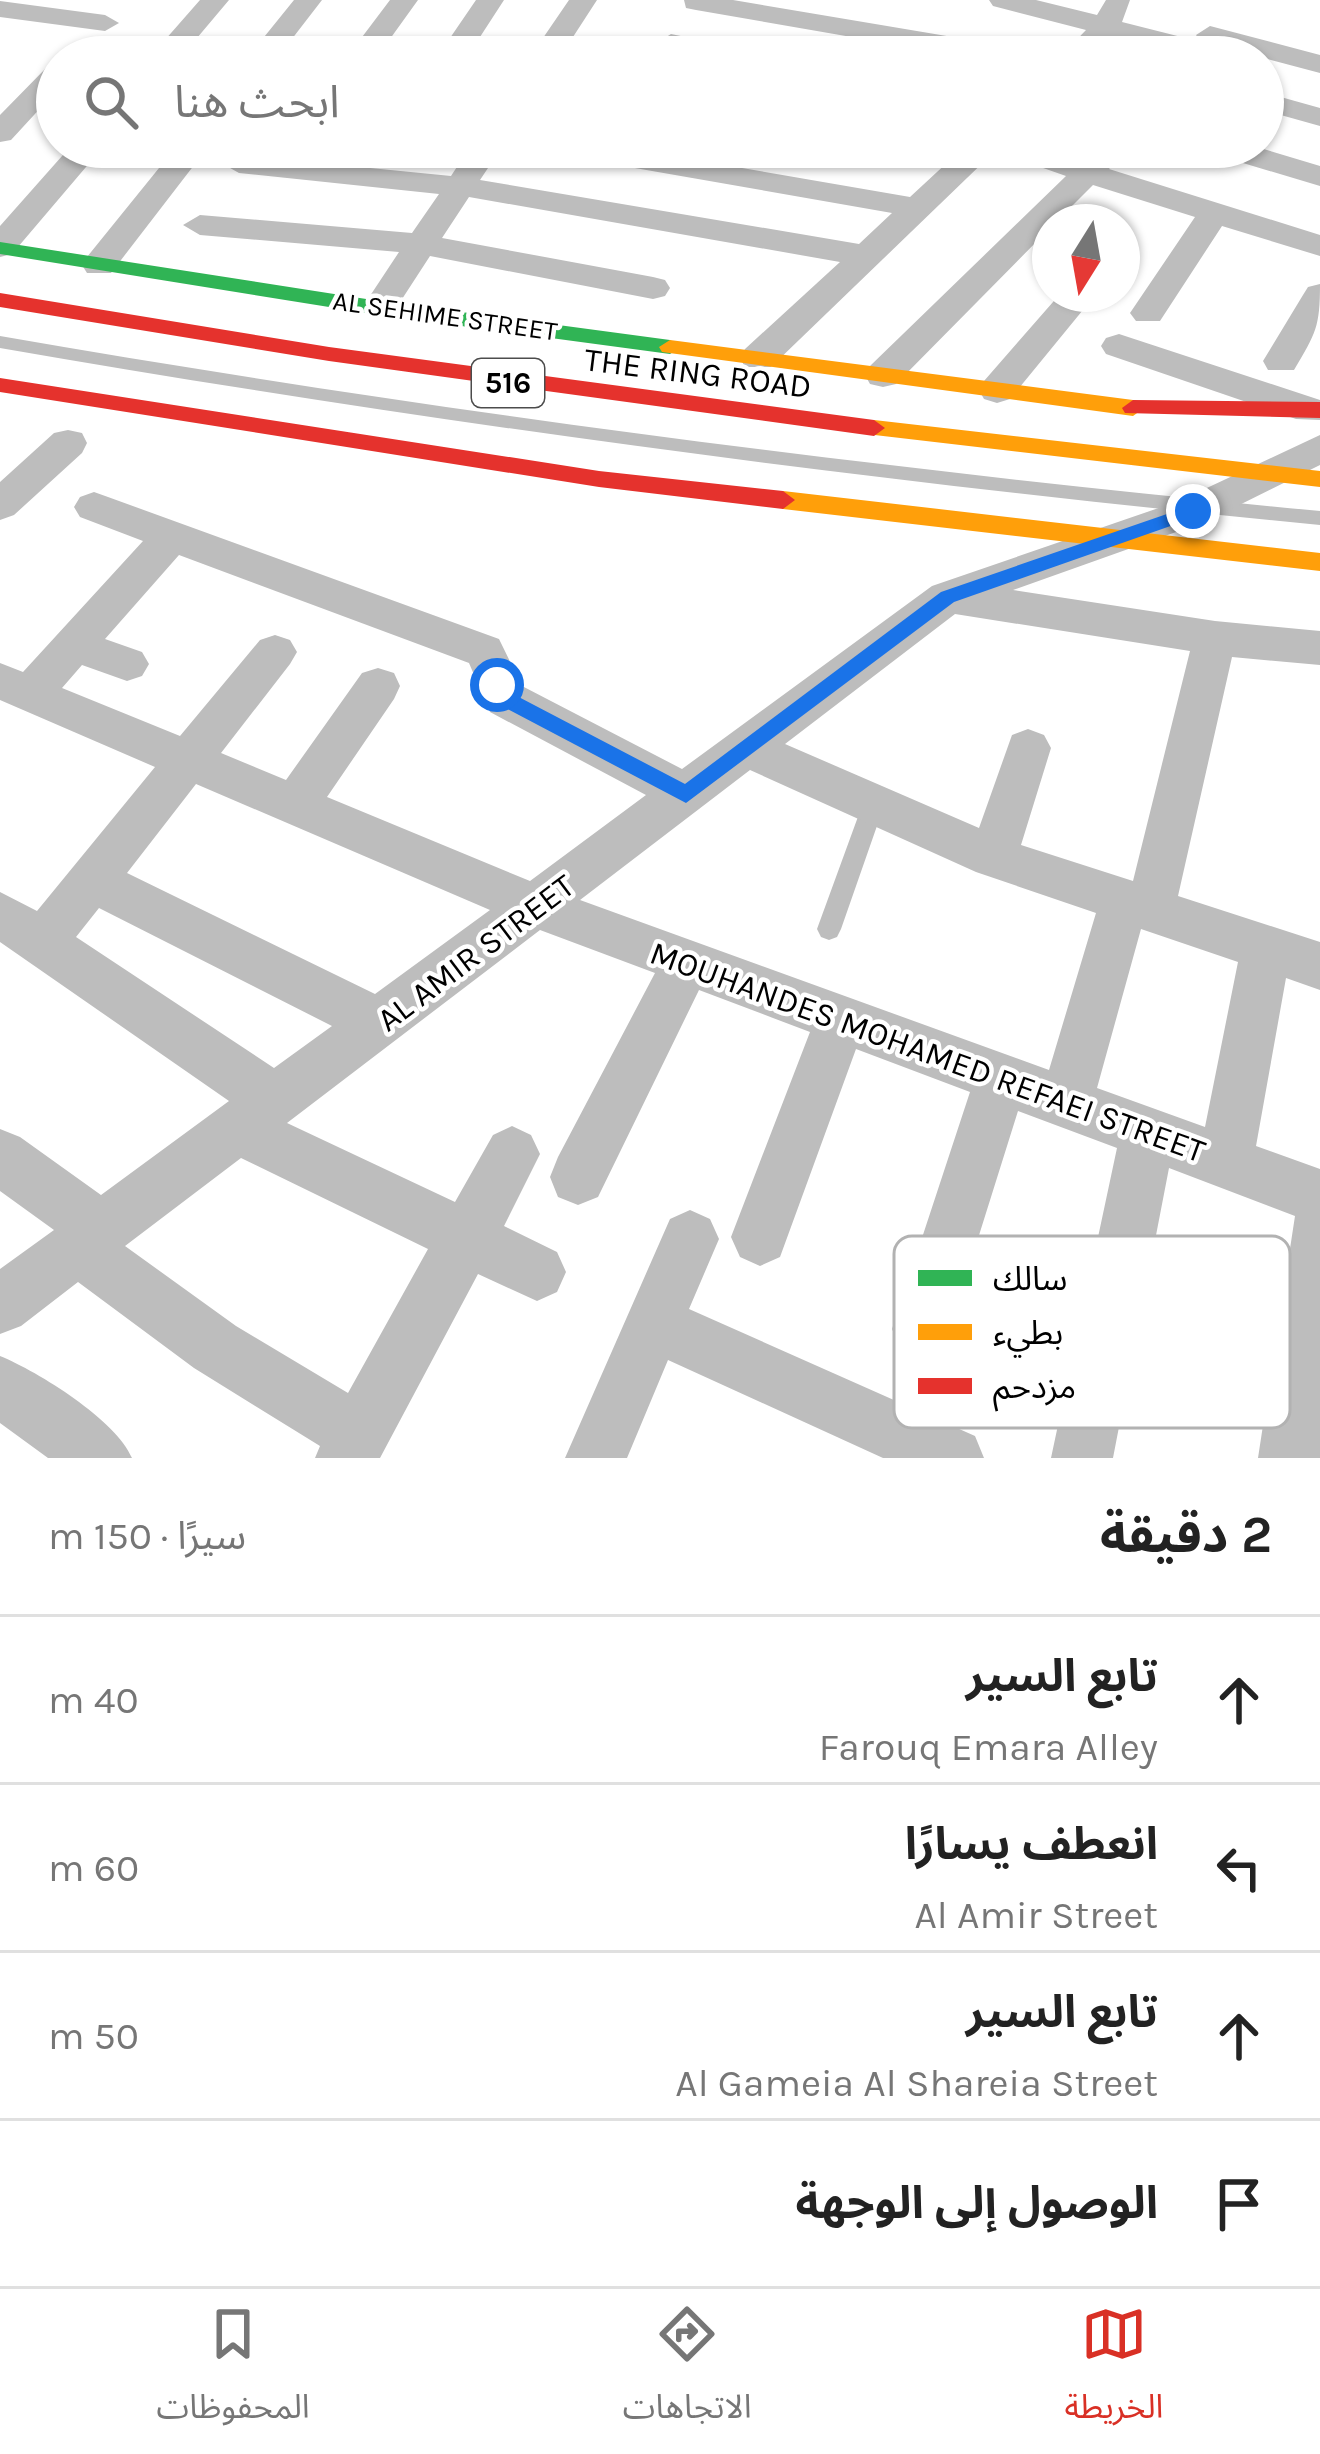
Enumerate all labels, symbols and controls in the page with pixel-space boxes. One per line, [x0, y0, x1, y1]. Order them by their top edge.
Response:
search box [36, 36, 1284, 168]
icon: search [78, 69, 144, 135]
text: ابحث هنا [174, 76, 340, 128]
north arrow [1032, 204, 1140, 312]
street label: AL SEHIME STREET [331, 284, 560, 348]
street label: THE RING ROAD [582, 340, 814, 406]
road number: 516 [472, 359, 544, 407]
route end [1166, 484, 1220, 538]
route start [470, 658, 524, 712]
street label: AL AMIR STREET [370, 866, 582, 1039]
street label: MOUHANDES MOHAMED REFAEI STREET [645, 934, 1211, 1170]
legend [894, 1236, 1290, 1428]
text: سالك [993, 1260, 1067, 1298]
text: بطيء [993, 1314, 1063, 1358]
text: مزدحم [993, 1368, 1076, 1412]
text: 2 دقيقة [1100, 1505, 1272, 1565]
text: سيرًا · 150 m [48, 1513, 246, 1559]
text: تابع السير [966, 1650, 1158, 1702]
icon: ahead [1206, 1667, 1272, 1733]
text: 40 m [48, 1677, 139, 1723]
text: Farouq Emara Alley [819, 1724, 1158, 1770]
text: انعطف يسارًا [905, 1818, 1158, 1870]
icon: left [1206, 1835, 1272, 1901]
text: 60 m [48, 1845, 139, 1891]
text: Al Amir Street [914, 1892, 1158, 1938]
text: تابع السير [966, 1986, 1158, 2038]
icon: ahead [1206, 2003, 1272, 2069]
text: 50 m [48, 2013, 139, 2059]
text: Al Gameia Al Shareia Street [675, 2060, 1158, 2106]
icon: arrive [1206, 2171, 1272, 2237]
text: الوصول إلى الوجهة [795, 2177, 1158, 2229]
tab: المحفوظات [157, 2301, 310, 2442]
tab: الاتجاهات [623, 2301, 752, 2442]
tab: الخريطة [1065, 2301, 1163, 2442]

